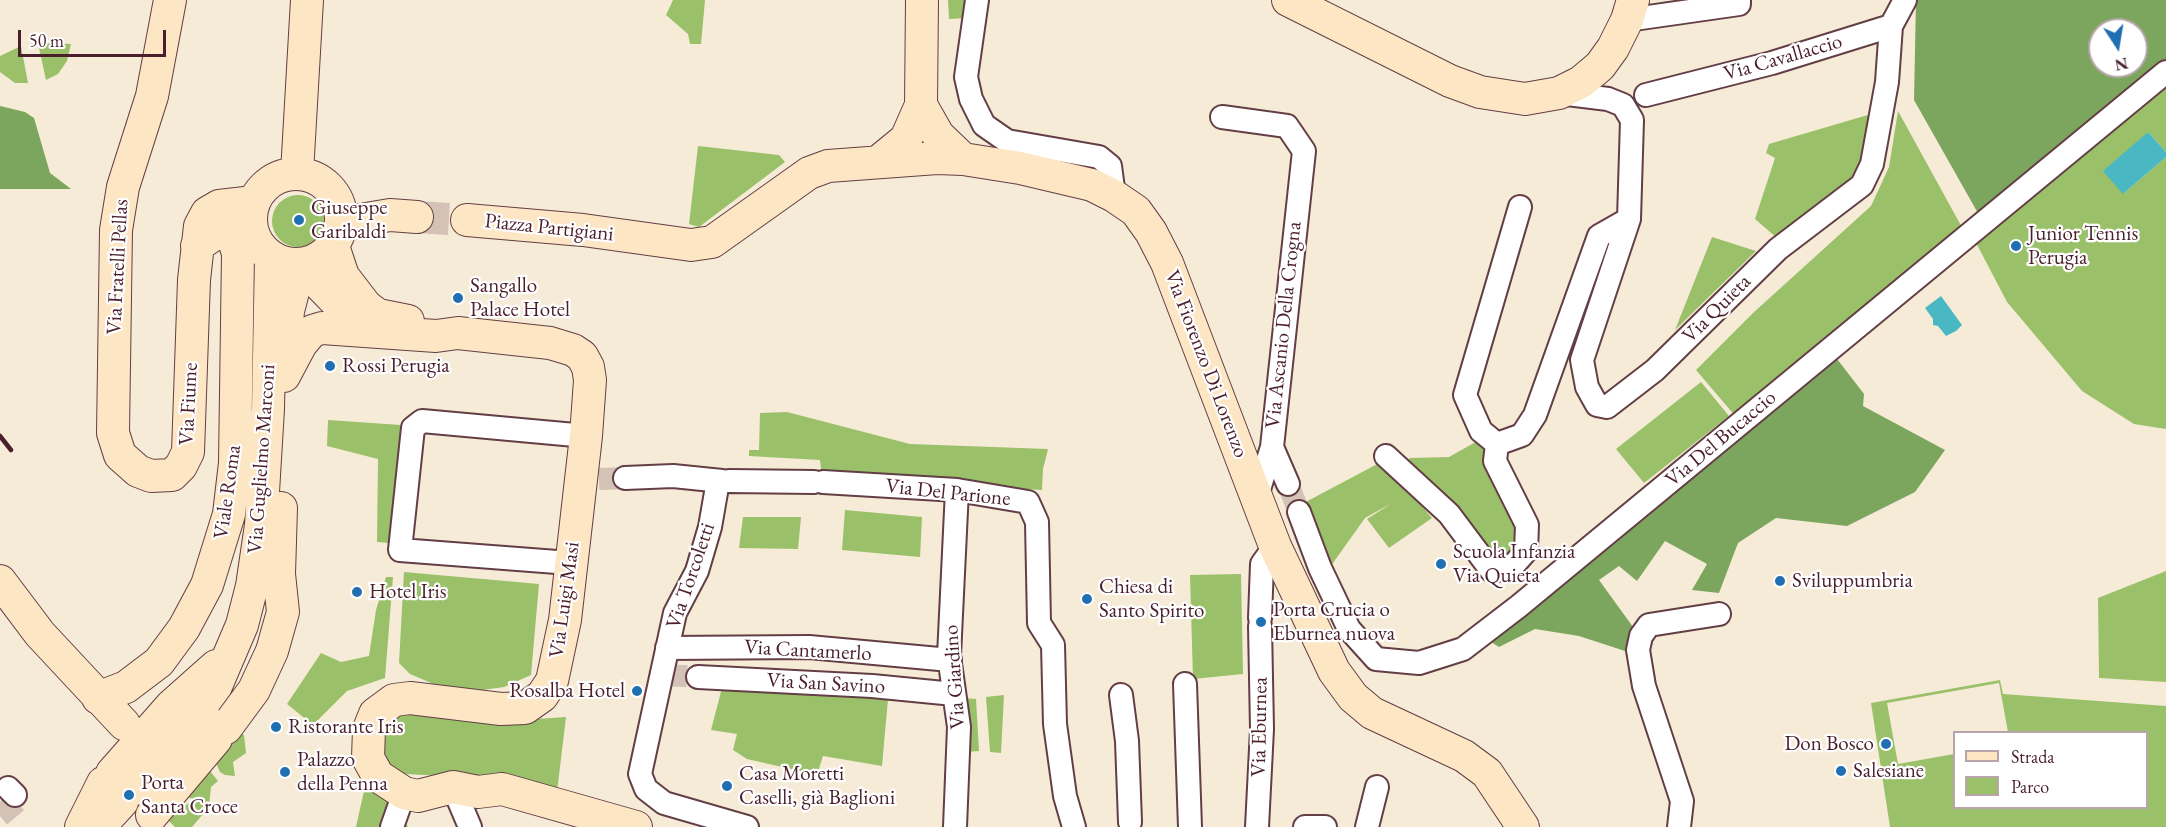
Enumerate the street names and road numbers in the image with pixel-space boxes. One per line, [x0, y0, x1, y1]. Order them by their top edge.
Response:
street label: Via Cavallaccio [1721, 29, 1845, 87]
street label: Via Fratelli Pellas [102, 199, 134, 335]
street label: Piazza Partigiani [483, 209, 615, 247]
street label: Via Ascanio Della Crogna [1261, 220, 1307, 430]
street label: Via Fiorenzo Di Lorenzo [1159, 267, 1253, 461]
street label: Via Quieta [1677, 269, 1757, 349]
street label: Via Fiume [174, 362, 204, 446]
street label: Via Guglielmo Marconi [243, 363, 281, 555]
street label: Via Del Bucaccio [1660, 385, 1782, 493]
street label: Viale Roma [209, 443, 247, 541]
street label: Via Del Parione [884, 474, 1012, 512]
street label: Via Torcoletti [661, 520, 721, 632]
street label: Via Luigi Masi [544, 540, 586, 660]
street label: Via Giardino [939, 624, 971, 730]
street label: Via Cantamerlo [744, 635, 872, 667]
street label: Via San Savino [766, 668, 886, 700]
street label: Via Eburnea [1247, 677, 1273, 777]

